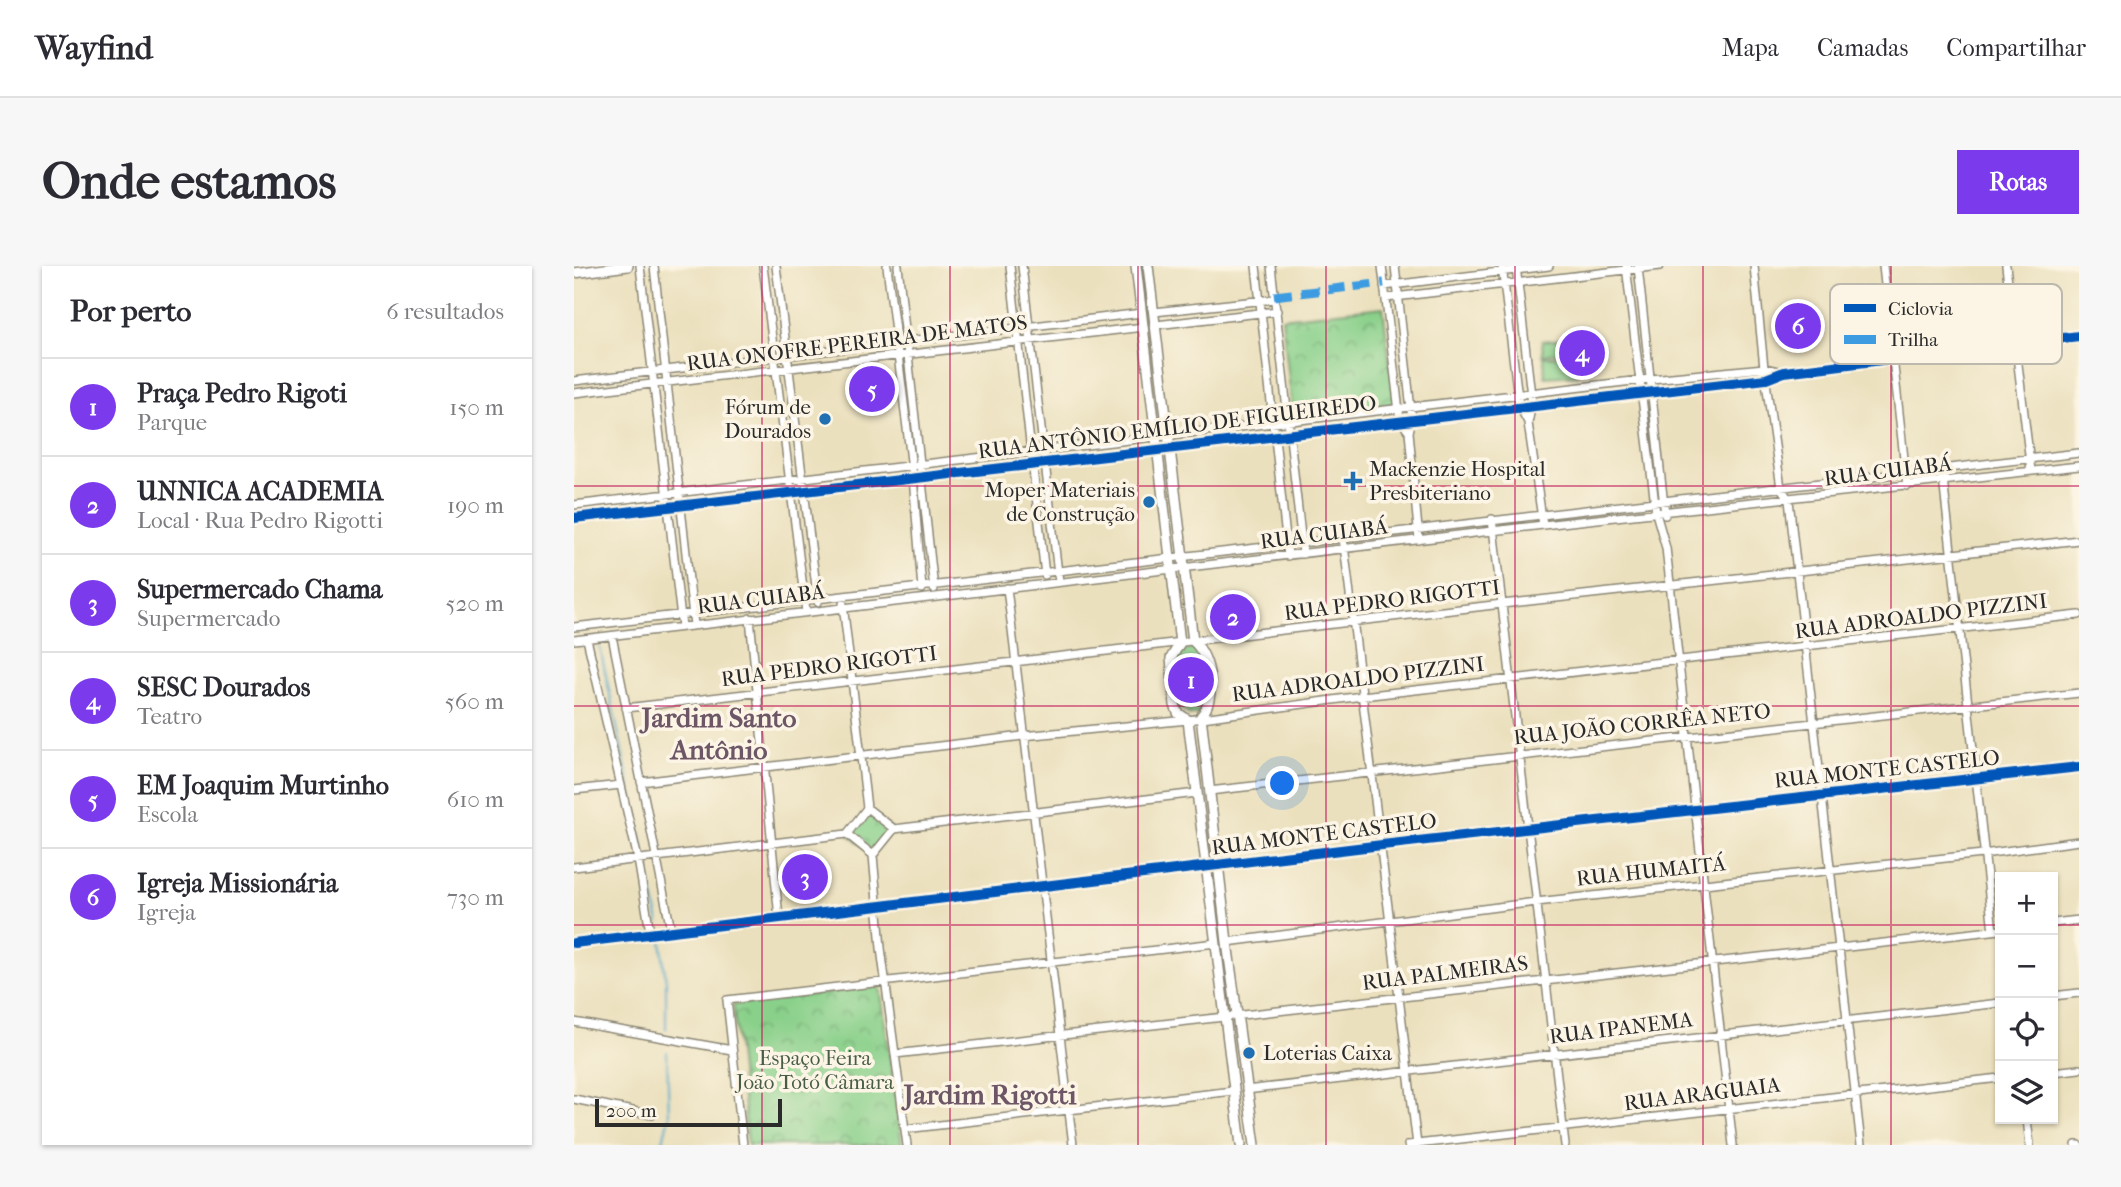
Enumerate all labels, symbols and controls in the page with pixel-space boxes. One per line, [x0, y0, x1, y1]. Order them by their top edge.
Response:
text: Wayfind [35, 29, 153, 68]
text: Mapa [1722, 34, 1779, 62]
text: Camadas [1817, 34, 1908, 62]
text: Compartilhar [1946, 34, 2086, 62]
button: Rotas [1957, 150, 2079, 214]
text: Onde estamos [42, 153, 336, 211]
legend [1830, 284, 2062, 364]
text: Por perto [70, 294, 192, 329]
text: 6 resultados [386, 298, 504, 325]
text: Ciclovia [1888, 298, 1953, 320]
pin: 6 [1775, 300, 1821, 352]
street label: RUA ONOFRE PEREIRA DE MATOS [685, 310, 1029, 376]
pin: 4 [1559, 327, 1605, 379]
text: Trilha [1888, 329, 1938, 351]
pin: 5 [849, 363, 895, 415]
text: Praça Pedro Rigoti [137, 378, 347, 409]
street label: RUA ANTÔNIO EMÍLIO DE FIGUEIREDO [976, 390, 1378, 463]
text: 1 [89, 394, 97, 421]
text: 150 m [449, 394, 504, 421]
place label: Fórum de Dourados [724, 395, 811, 443]
text: Parque [137, 409, 207, 436]
marker: Fórum de Dourados [817, 411, 833, 427]
street label: RUA CUIABÁ [1823, 451, 1954, 491]
place label: Mackenzie Hospital Presbiteriano [1369, 457, 1546, 505]
marker: Mackenzie Hospital Presbiteriano [1343, 471, 1363, 491]
text: UNNICA ACADEMIA [137, 476, 383, 507]
place label: Moper Materiais de Construção [985, 478, 1135, 526]
text: 2 [87, 492, 99, 519]
text: 190 m [447, 492, 504, 519]
marker: Moper Materiais de Construção [1141, 494, 1157, 510]
text: Local · Rua Pedro Rigotti [137, 507, 383, 534]
street label: RUA CUIABÁ [1259, 514, 1390, 554]
text: Supermercado Chama [137, 574, 383, 605]
street label: RUA PEDRO RIGOTTI [1283, 575, 1501, 625]
street label: RUA CUIABÁ [696, 579, 827, 619]
street label: RUA ADROALDO PIZZINI [1793, 589, 2049, 643]
text: 3 [88, 590, 98, 617]
text: 520 m [445, 590, 504, 617]
pin: 2 [1210, 591, 1256, 643]
text: Supermercado [137, 605, 281, 632]
street label: RUA PEDRO RIGOTTI [720, 641, 938, 691]
street label: RUA ADROALDO PIZZINI [1230, 652, 1486, 706]
pin: 1 [1168, 654, 1214, 706]
text: SESC Dourados [137, 672, 310, 703]
text: 4 [86, 688, 100, 715]
text: 560 m [445, 688, 504, 715]
street label: RUA JOÃO CORRÊA NETO [1512, 699, 1772, 749]
district label: Jardim Santo Antônio [639, 701, 796, 766]
text: Teatro [137, 703, 202, 730]
street label: RUA MONTE CASTELO [1773, 745, 2001, 793]
your location [1265, 766, 1299, 800]
text: EM Joaquim Murtinho [137, 770, 389, 801]
text: 5 [88, 786, 98, 813]
text: 610 m [447, 786, 504, 813]
text: Escola [137, 801, 198, 828]
street label: RUA MONTE CASTELO [1210, 808, 1438, 860]
pin: 3 [782, 851, 828, 903]
street label: RUA HUMAITÁ [1575, 851, 1727, 891]
text: Igreja Missionária [137, 868, 338, 899]
map controls [1995, 872, 2058, 1124]
button: + [1995, 872, 2058, 935]
text: 6 [87, 884, 99, 911]
text: 730 m [447, 884, 504, 911]
text: Igreja [137, 899, 196, 926]
button: − [1995, 935, 2058, 998]
street label: RUA PALMEIRAS [1361, 951, 1529, 995]
button: locate [1995, 998, 2058, 1061]
street label: RUA IPANEMA [1548, 1007, 1694, 1049]
place label: Loterias Caixa [1263, 1041, 1392, 1065]
marker: Loterias Caixa [1241, 1045, 1257, 1061]
park label: Espaço Feira João Totó Câmara [734, 1046, 894, 1094]
button: layers [1995, 1061, 2058, 1124]
street label: RUA ARAGUAIA [1622, 1072, 1782, 1116]
district label: Jardim Rigotti [901, 1078, 1077, 1111]
scale bar [595, 1096, 782, 1128]
text: 200 m [606, 1100, 657, 1122]

